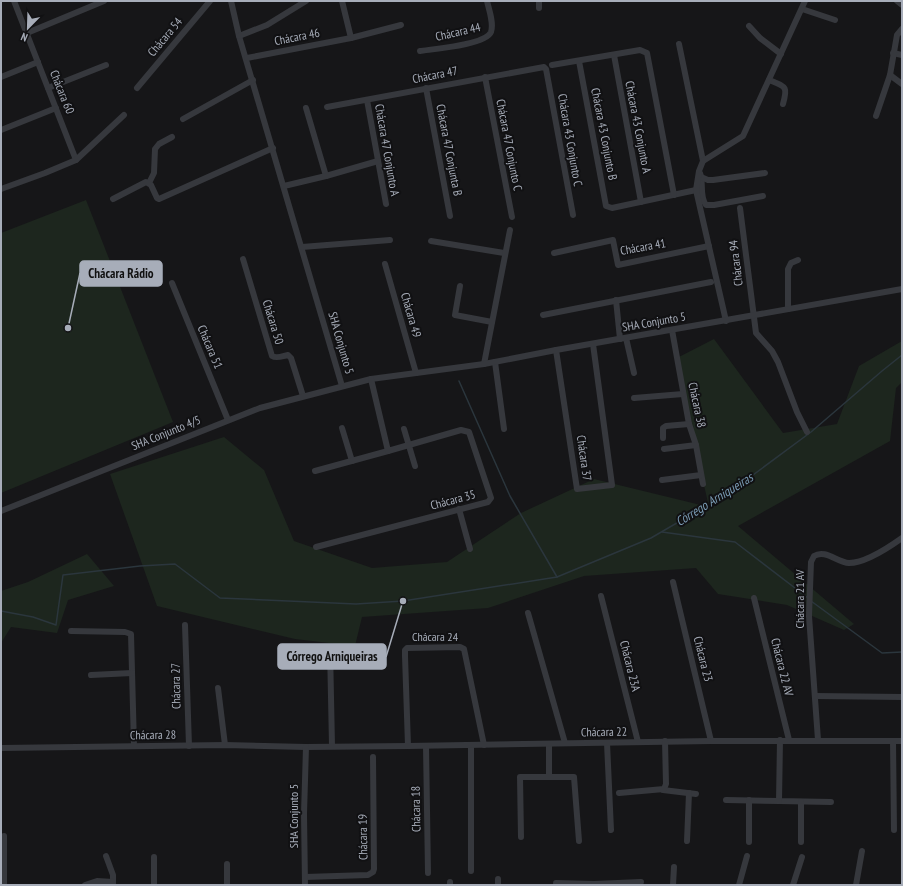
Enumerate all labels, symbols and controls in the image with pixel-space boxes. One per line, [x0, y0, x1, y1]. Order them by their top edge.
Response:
north arrow [8, 8, 48, 48]
street label: Chácara 54 [144, 14, 186, 59]
street label: Chácara 44 [434, 19, 483, 44]
street label: Chácara 46 [273, 25, 321, 48]
text: N [19, 30, 30, 45]
street label: Chácara 47 [411, 63, 459, 86]
street label: Chácara 60 [47, 68, 78, 116]
street label: Chácara 43 Conjunto A [622, 80, 655, 175]
street label: Chácara 43 Conjunto B [588, 86, 621, 182]
street label: Chácara 43 Conjunto C [555, 92, 586, 188]
street label: Chácara 47 Conjunto C [493, 98, 526, 193]
street label: Chácara 47 Conjunto A [372, 103, 403, 197]
street label: Chácara 47 Conjunta B [433, 103, 466, 197]
street label: Chácara 41 [619, 235, 667, 258]
street label: Chácara 94 [725, 239, 746, 287]
callout: Chácara Rádio [80, 261, 162, 286]
text: Chácara Rádio [88, 265, 154, 282]
street label: Chácara 49 [398, 291, 425, 339]
street label: Chácara 50 [260, 298, 287, 346]
street label: SHA Conjunto 5 [621, 309, 687, 334]
street label: SHA Conjunto 5 [325, 310, 358, 376]
street label: Chácara 51 [195, 323, 226, 371]
street label: Chácara 38 [685, 381, 710, 429]
street label: SHA Conjunto 4/5 [129, 412, 203, 453]
street label: Chácara 37 [574, 434, 595, 482]
water label: Córrego Arniqueiras [672, 468, 757, 530]
street label: Chácara 35 [429, 486, 477, 513]
street label: Chácara 21 AV [792, 569, 807, 629]
street label: Chácara 24 [412, 629, 459, 644]
street label: Chácara 23 [691, 635, 716, 683]
street label: Chácara 22 AV [768, 636, 797, 698]
street label: Chácara 23A [617, 639, 644, 693]
callout: Córrego Arniqueiras [278, 644, 386, 669]
text: Córrego Arniqueiras [286, 648, 378, 665]
street label: Chácara 27 [168, 663, 183, 709]
street label: Chácara 22 [581, 724, 627, 739]
street label: Chácara 28 [130, 727, 176, 742]
street label: SHA Conjunto 5 [286, 784, 301, 848]
street label: Chácara 18 [408, 786, 423, 832]
street label: Chácara 19 [355, 814, 370, 860]

